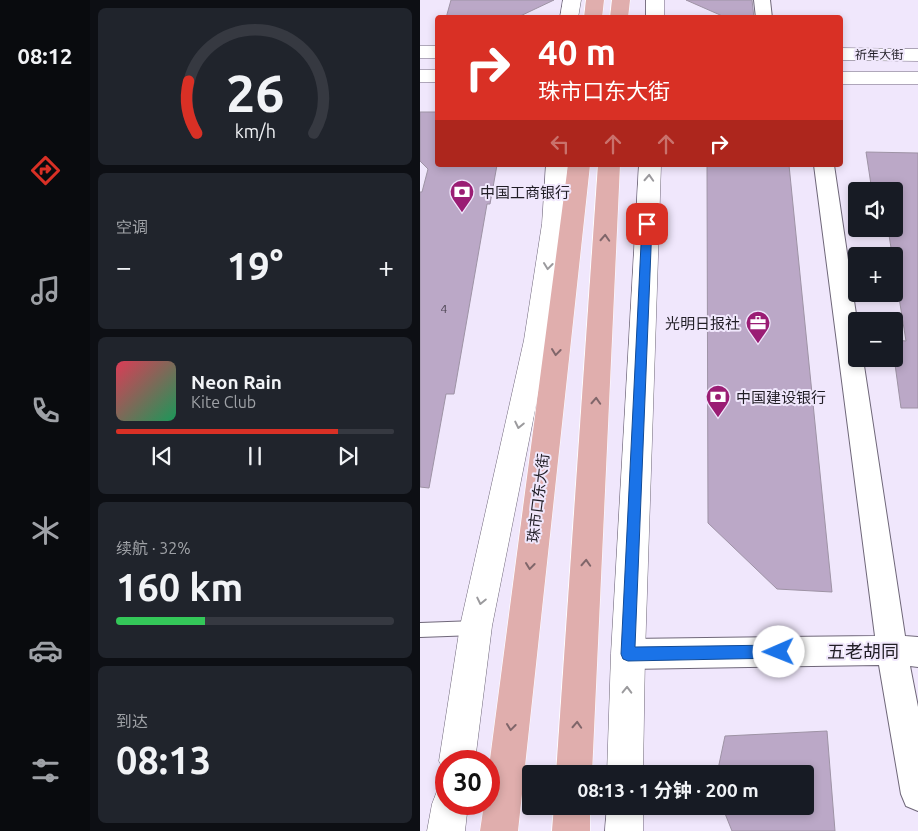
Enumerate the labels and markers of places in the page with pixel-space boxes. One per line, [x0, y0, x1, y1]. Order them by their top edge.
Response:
bank icon: 中国工商银行 [449, 179, 475, 213]
place label: 中国工商银行 [480, 184, 570, 201]
pin [626, 203, 668, 245]
office icon: 光明日报社 [745, 310, 771, 344]
place label: 光明日报社 [665, 315, 740, 332]
bank icon: 中国建设银行 [705, 384, 731, 418]
place label: 中国建设银行 [736, 389, 826, 406]

